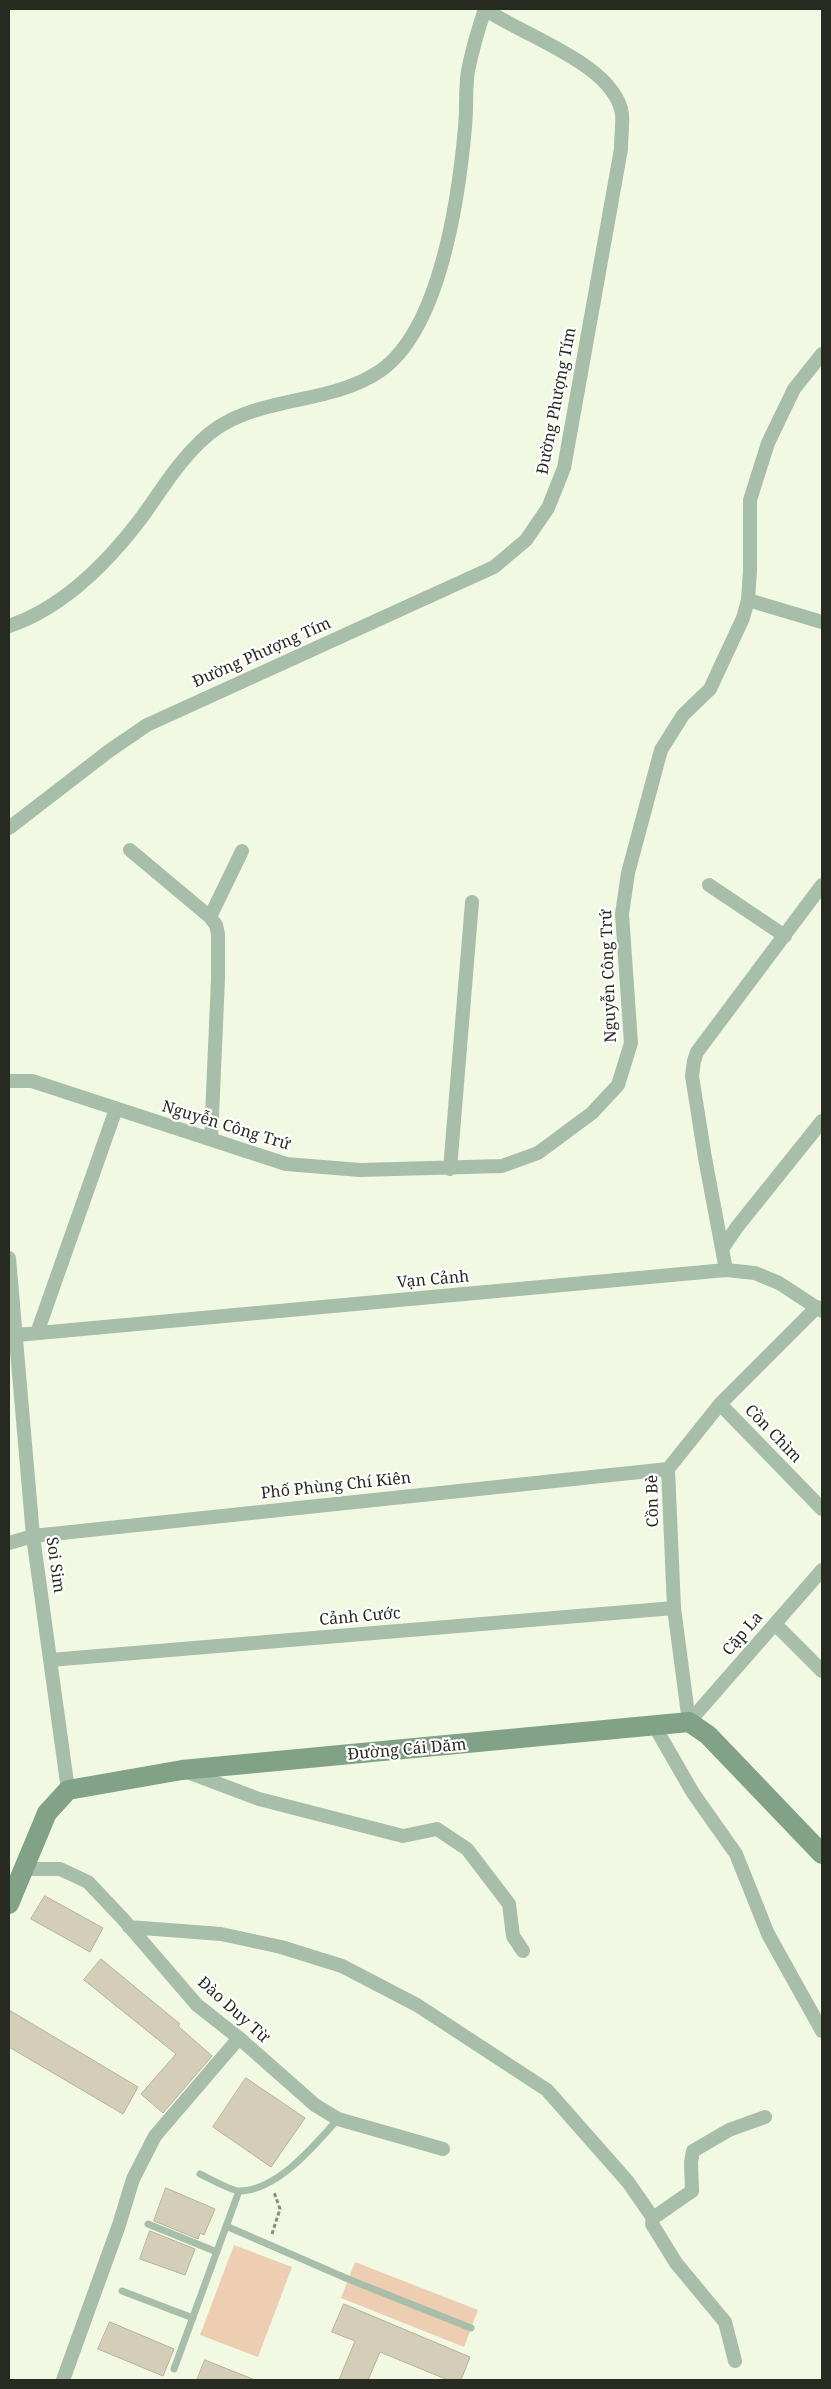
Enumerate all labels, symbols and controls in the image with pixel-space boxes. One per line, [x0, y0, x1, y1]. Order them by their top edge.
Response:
street label: Đường Phượng Tím [533, 326, 581, 476]
street label: Đường Phượng Tím [190, 614, 334, 692]
street label: Nguyễn Công Trứ [597, 909, 621, 1043]
street label: Nguyễn Công Trứ [159, 1097, 293, 1155]
street label: Vạn Cảnh [396, 1267, 470, 1293]
street label: Cồn Chìm [740, 1401, 806, 1467]
street label: Phố Phùng Chí Kiên [260, 1469, 412, 1503]
street label: Cồn Bè [643, 1475, 663, 1527]
street label: Soi Sim [42, 1536, 68, 1594]
street label: Cảnh Cước [318, 1604, 402, 1630]
street label: Cặp La [719, 1608, 767, 1660]
street label: Đường Cái Dăm [347, 1735, 467, 1765]
street label: Đào Duy Từ [193, 1973, 273, 2047]

